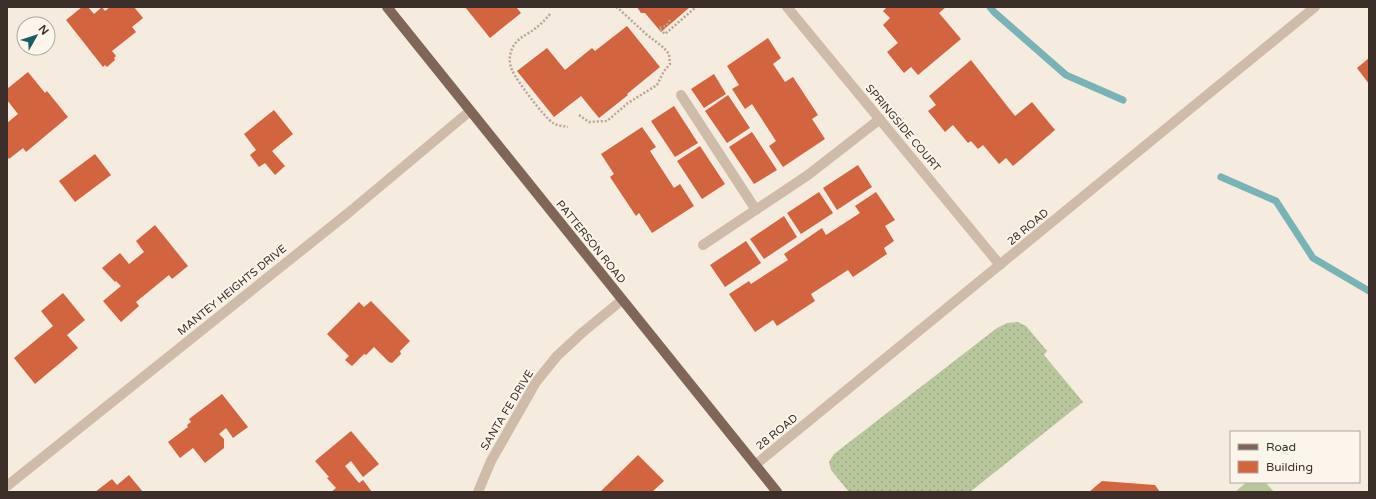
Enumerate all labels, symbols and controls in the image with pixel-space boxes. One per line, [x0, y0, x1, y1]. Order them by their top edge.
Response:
north arrow [16, 16, 56, 56]
text: N [36, 22, 51, 38]
street label: SPRINGSIDE COURT [863, 82, 943, 174]
street label: PATTERSON ROAD [553, 198, 629, 286]
street label: 28 ROAD [1005, 206, 1051, 248]
street label: MANTEY HEIGHTS DRIVE [175, 242, 289, 338]
street label: SANTA FE DRIVE [478, 368, 536, 452]
street label: 28 ROAD [754, 411, 800, 453]
legend [1230, 431, 1360, 483]
text: Road [1266, 440, 1296, 454]
text: Building [1266, 460, 1313, 474]

